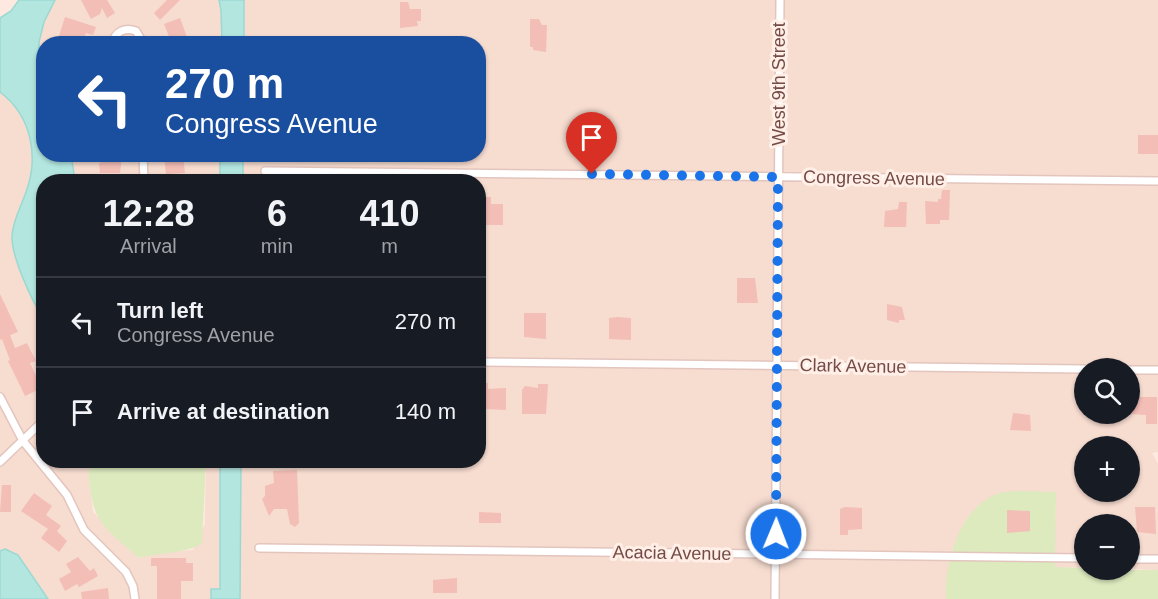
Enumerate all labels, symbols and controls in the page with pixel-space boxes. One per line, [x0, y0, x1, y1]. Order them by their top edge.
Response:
street label: West 9th Street [769, 22, 789, 146]
icon: left [66, 60, 144, 138]
text: 270 m [165, 60, 284, 107]
text: Congress Avenue [165, 109, 378, 139]
pin [566, 112, 617, 174]
icon: arrive [575, 121, 608, 154]
street label: Congress Avenue [803, 167, 945, 189]
text: 12:28 [102, 193, 194, 234]
text: 6 [267, 193, 287, 234]
text: 410 [359, 193, 420, 234]
text: Arrival [120, 235, 177, 257]
text: min [261, 235, 293, 257]
text: m [381, 235, 398, 257]
text: Turn left [117, 298, 203, 323]
icon: left [66, 306, 99, 339]
text: 270 m [395, 309, 456, 334]
text: Congress Avenue [117, 324, 275, 346]
street label: Clark Avenue [799, 355, 907, 377]
map controls [1074, 358, 1140, 580]
button: search [1074, 358, 1140, 424]
icon: arrive [66, 396, 99, 429]
text: Arrive at destination [117, 399, 330, 424]
text: 140 m [395, 399, 456, 424]
button: + [1074, 436, 1140, 502]
position arrow [744, 502, 808, 566]
button: − [1074, 514, 1140, 580]
street label: Acacia Avenue [612, 542, 732, 564]

